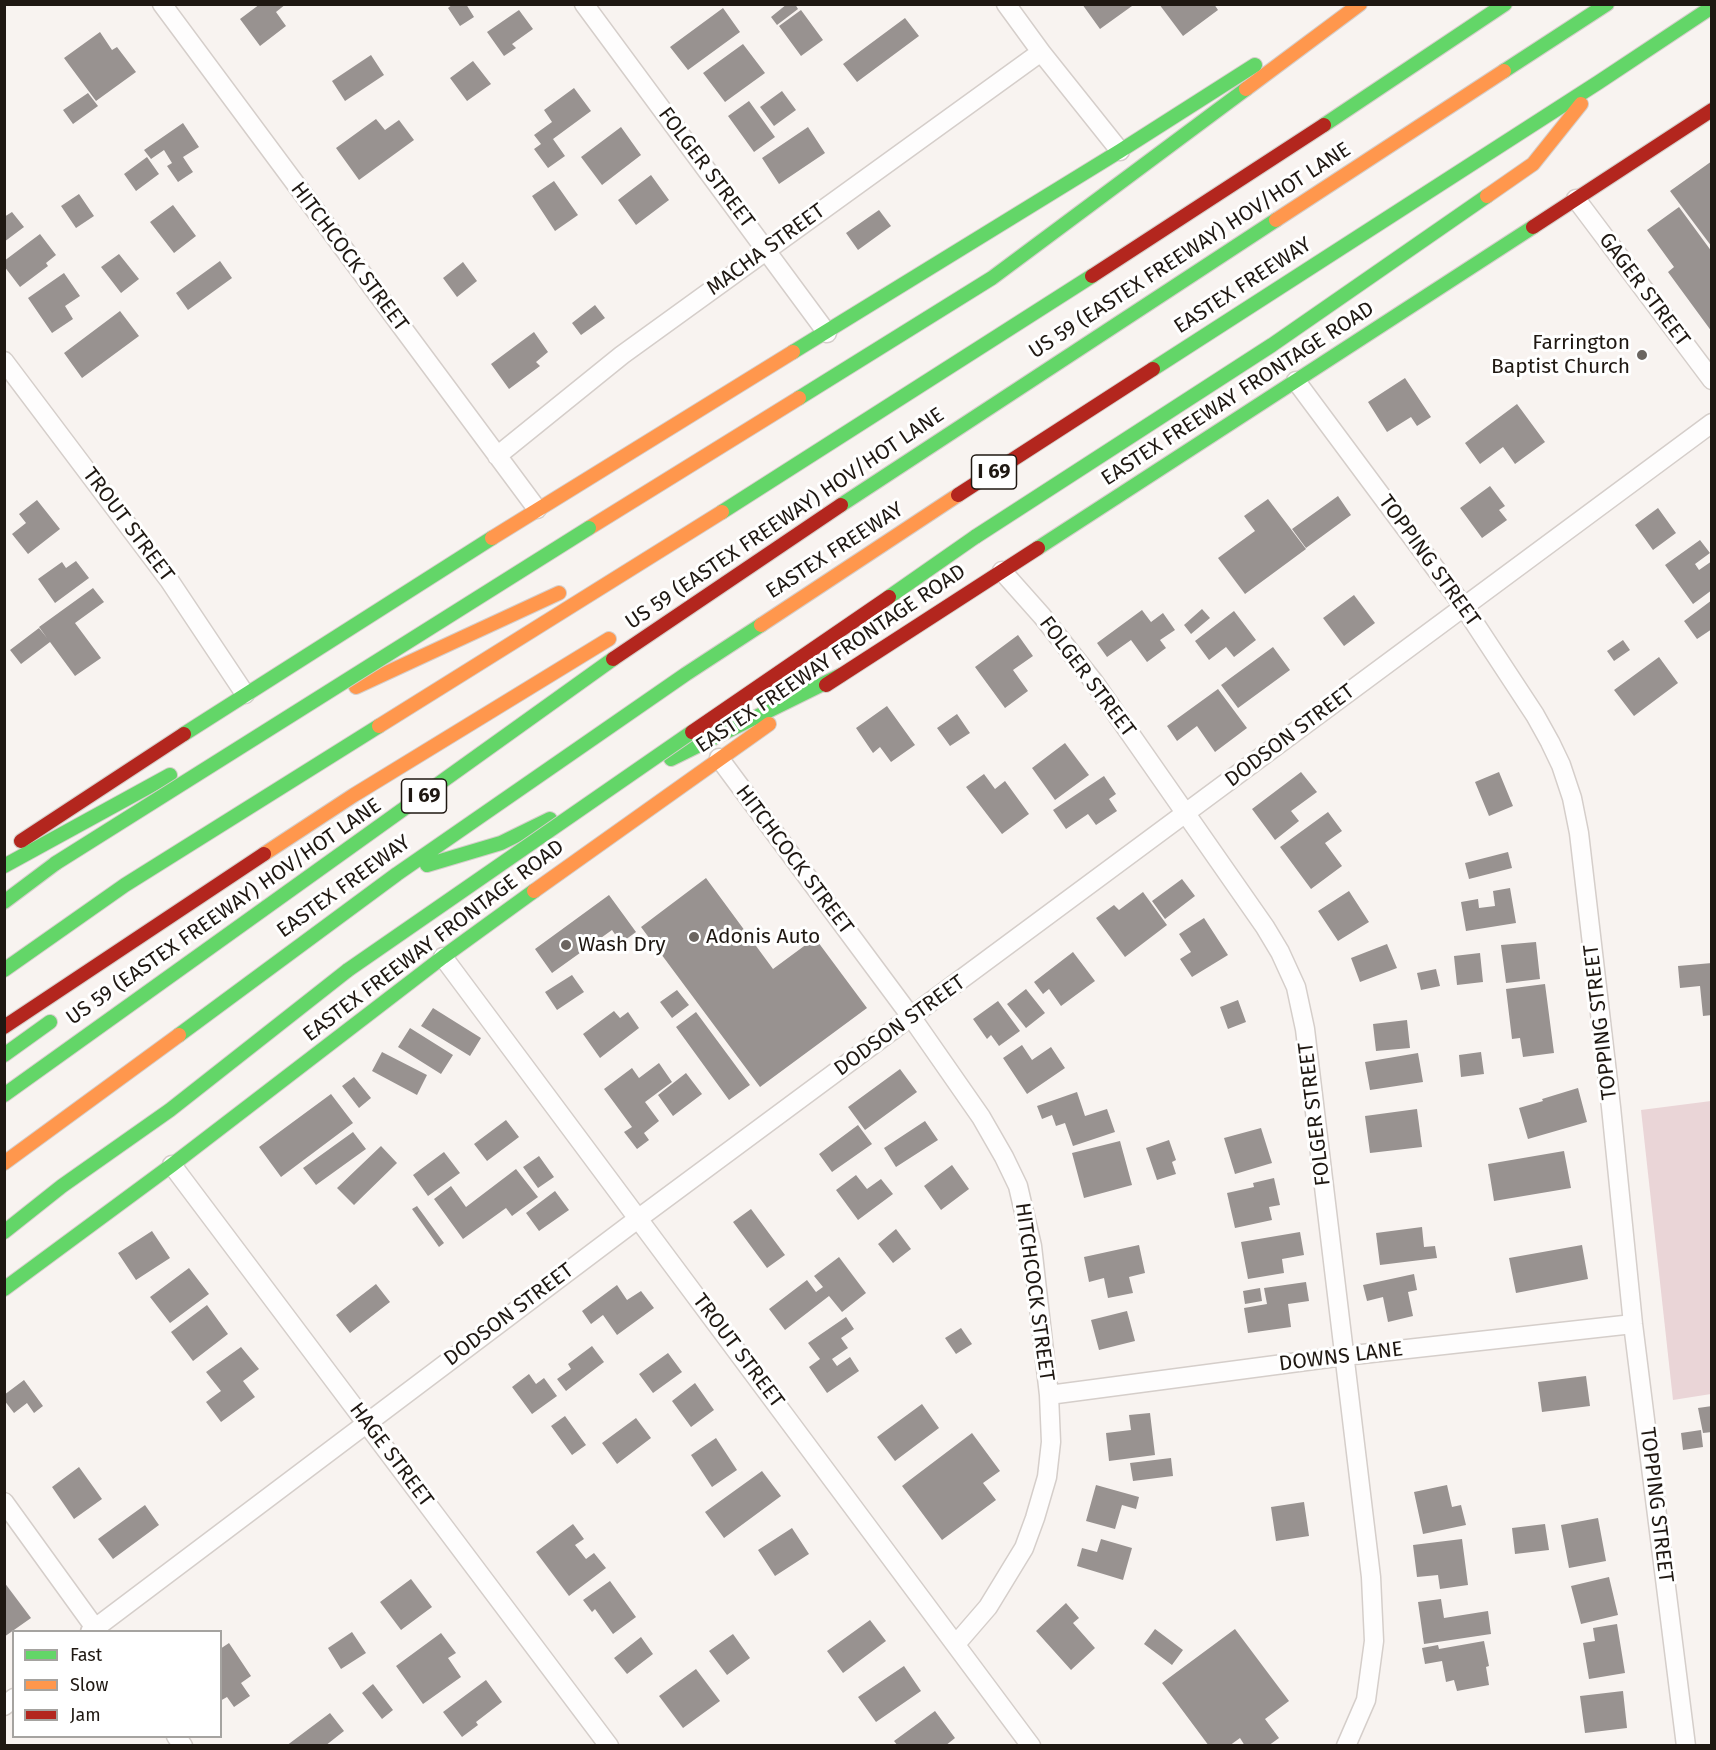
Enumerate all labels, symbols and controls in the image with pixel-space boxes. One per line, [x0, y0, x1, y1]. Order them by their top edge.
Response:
street label: FOLGER STREET [652, 103, 760, 233]
street label: US 59 (EASTEX FREEWAY) HOV/HOT LANE [1024, 137, 1356, 365]
street label: HITCHCOCK STREET [285, 178, 413, 336]
street label: MACHA STREET [702, 199, 830, 301]
street label: GAGER STREET [1593, 228, 1695, 352]
street label: EASTEX FREEWAY [1170, 232, 1316, 340]
street label: EASTEX FREEWAY FRONTAGE ROAD [1097, 296, 1379, 492]
place label: Farrington Baptist Church [1491, 330, 1630, 380]
marker: Farrington Baptist Church [1635, 348, 1649, 362]
street label: US 59 (EASTEX FREEWAY) HOV/HOT LANE [621, 403, 949, 635]
road number: I 69 [972, 455, 1016, 489]
street label: TROUT STREET [77, 463, 179, 587]
street label: TOPPING STREET [1373, 490, 1485, 632]
street label: EASTEX FREEWAY [762, 497, 908, 605]
street label: EASTEX FREEWAY FRONTAGE ROAD [691, 559, 971, 759]
street label: FOLGER STREET [1033, 612, 1141, 742]
street label: DODSON STREET [1220, 679, 1360, 793]
road number: I 69 [402, 779, 446, 813]
street label: HITCHCOCK STREET [730, 781, 858, 939]
street label: US 59 (EASTEX FREEWAY) HOV/HOT LANE [62, 793, 386, 1031]
street label: EASTEX FREEWAY [272, 830, 416, 944]
street label: EASTEX FREEWAY FRONTAGE ROAD [299, 835, 569, 1047]
place label: Adonis Auto [706, 924, 820, 950]
marker: Adonis Auto [687, 930, 701, 944]
place label: Wash Dry [578, 932, 666, 958]
marker: Wash Dry [559, 938, 573, 952]
street label: TOPPING STREET [1579, 943, 1623, 1101]
street label: DODSON STREET [830, 970, 970, 1082]
street label: FOLGER STREET [1294, 1041, 1336, 1187]
street label: HITCHCOCK STREET [1009, 1201, 1059, 1383]
street label: DODSON STREET [439, 1258, 579, 1372]
street label: TROUT STREET [687, 1289, 789, 1413]
street label: DOWNS LANE [1278, 1337, 1404, 1377]
street label: HAGE STREET [344, 1398, 438, 1512]
street label: TOPPING STREET [1634, 1426, 1678, 1584]
legend [12, 1630, 222, 1738]
text: Fast [70, 1644, 102, 1666]
text: Slow [70, 1674, 108, 1696]
text: Jam [70, 1704, 101, 1726]

